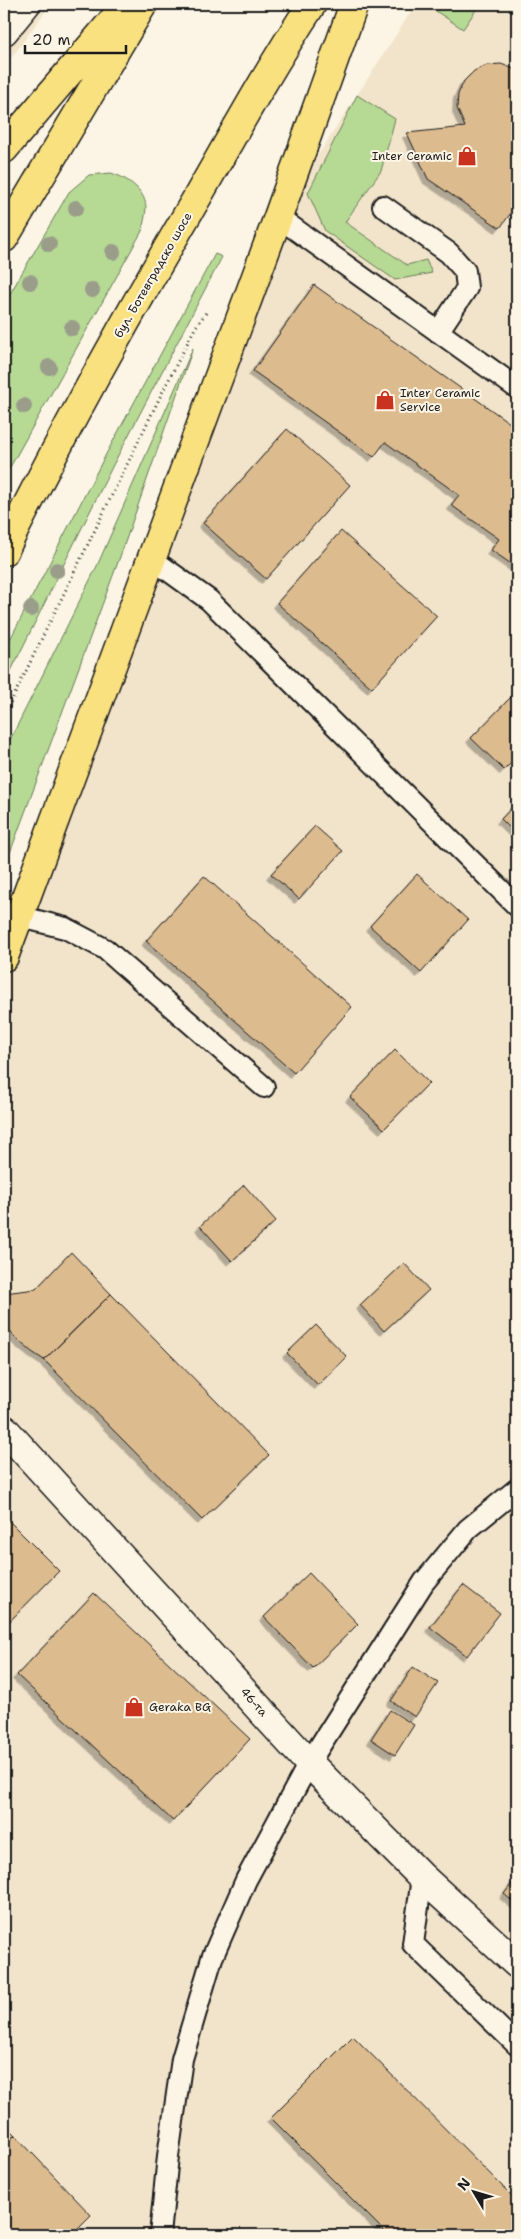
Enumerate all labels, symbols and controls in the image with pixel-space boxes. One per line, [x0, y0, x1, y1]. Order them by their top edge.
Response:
scale bar [25, 22, 126, 54]
text: 20 m [32, 30, 71, 50]
shop icon: Inter Ceramic [456, 145, 478, 167]
place label: Inter Ceramic [372, 148, 452, 164]
street label: бул. Ботевградско шосе [110, 209, 196, 341]
place label: Inter Ceramic Service [400, 385, 480, 415]
shop icon: Inter Ceramic Service [374, 389, 396, 411]
street label: 46-та [237, 1684, 272, 1720]
shop icon: Geraka BG [123, 1696, 145, 1718]
place label: Geraka BG [149, 1699, 211, 1715]
north arrow [448, 2166, 498, 2216]
text: N [453, 2174, 474, 2194]

